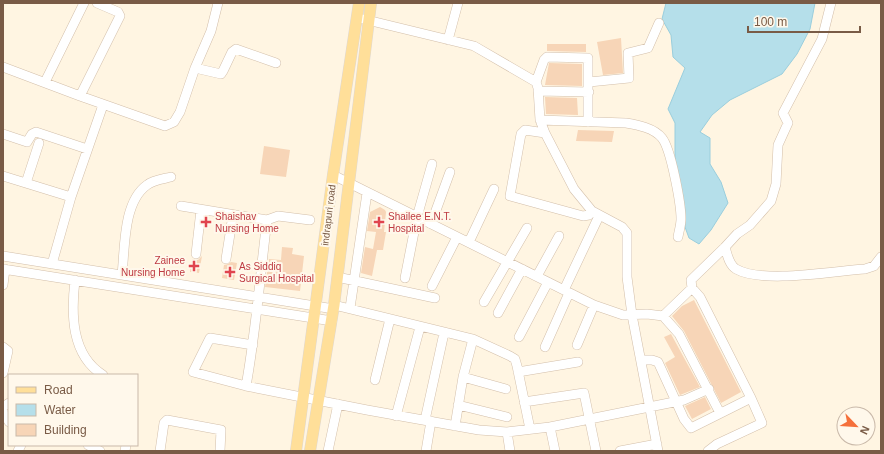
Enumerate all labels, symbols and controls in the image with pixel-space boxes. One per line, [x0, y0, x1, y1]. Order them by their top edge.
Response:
scale bar [748, 8, 860, 34]
text: 100 m [754, 15, 787, 29]
street label: indrapuri road [319, 184, 338, 246]
place label: Shaishav Nursing Home [215, 211, 279, 234]
place label: Shailee E.N.T. Hospital [388, 211, 451, 234]
marker: Shaishav Nursing Home [200, 216, 212, 228]
marker: Shailee E.N.T. Hospital [373, 216, 385, 228]
place label: Zainee Nursing Home [121, 255, 185, 278]
marker: Zainee Nursing Home [188, 260, 200, 272]
place label: As Siddiq Surgical Hospital [239, 261, 314, 284]
marker: As Siddiq Surgical Hospital [224, 266, 236, 278]
legend [8, 374, 138, 446]
text: Road [44, 383, 73, 397]
text: Water [44, 403, 76, 417]
north arrow [836, 406, 876, 446]
text: Building [44, 423, 87, 437]
text: N [858, 424, 872, 436]

